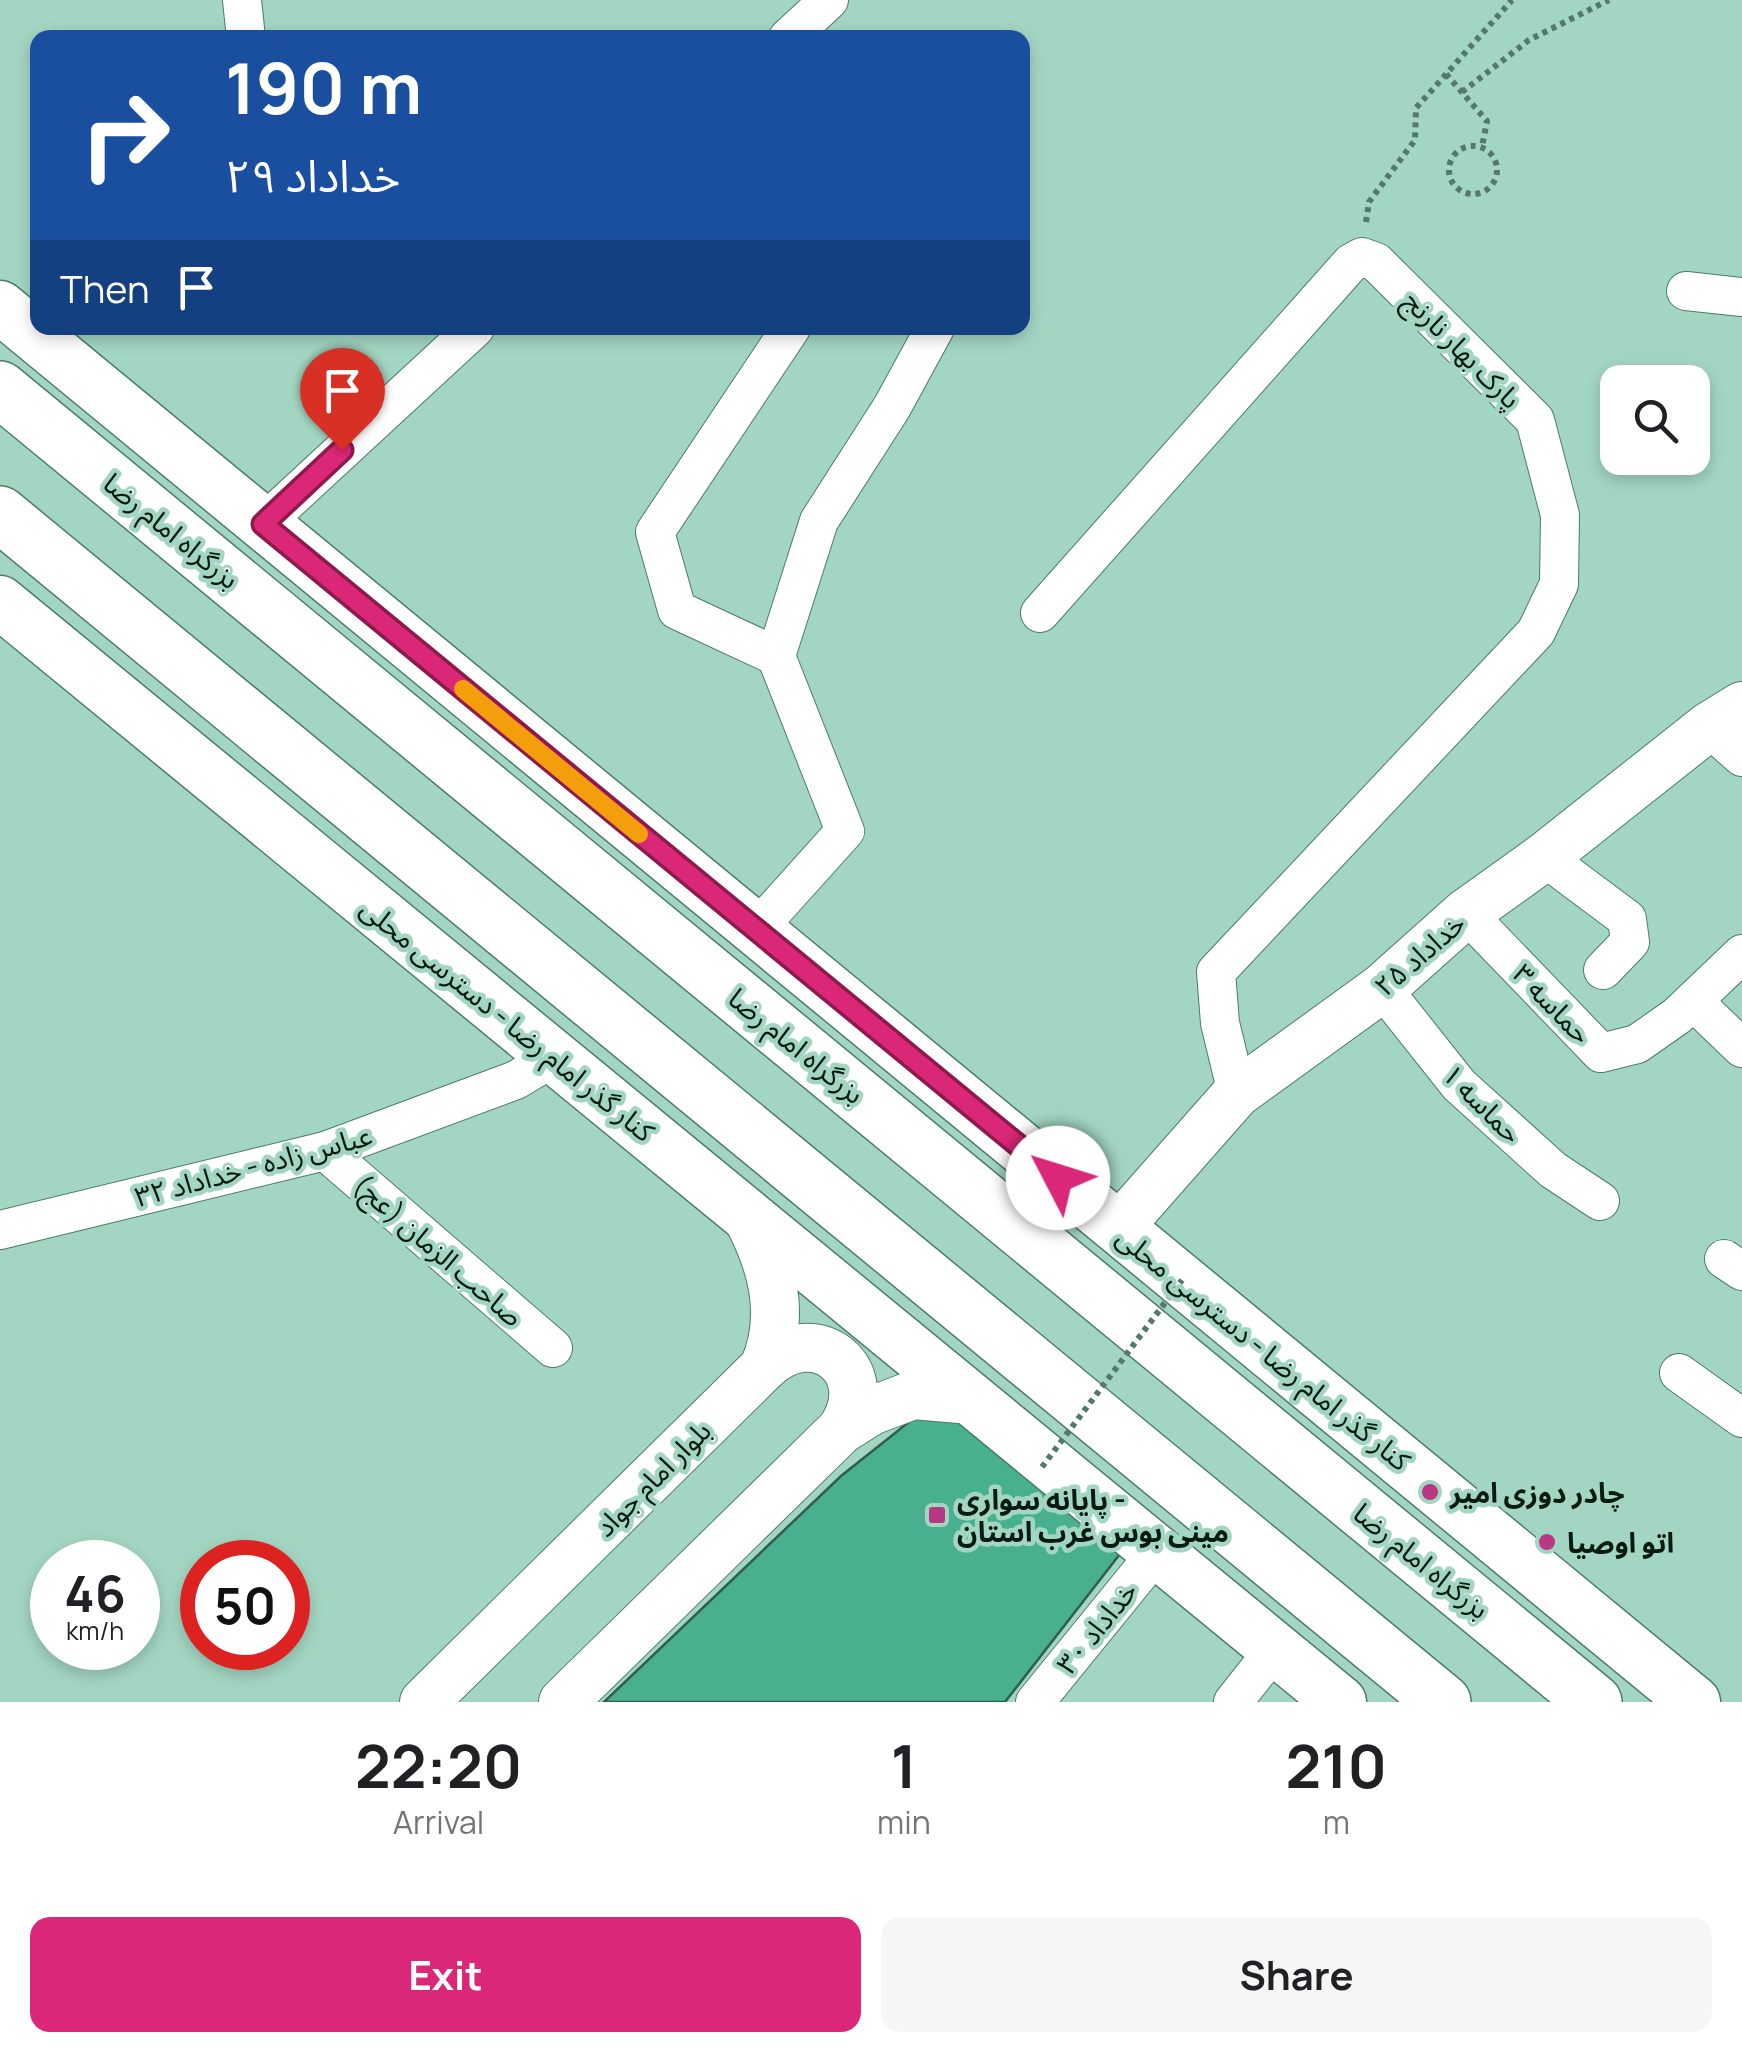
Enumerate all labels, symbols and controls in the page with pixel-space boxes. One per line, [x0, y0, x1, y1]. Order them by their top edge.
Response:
text: 190 m [225, 39, 422, 135]
icon: right [60, 70, 190, 200]
text: خداداد ۲۹ [225, 144, 400, 206]
icon: arrive [169, 260, 224, 315]
text: Then [60, 262, 149, 314]
street label: پارک بهار نارنج [1394, 282, 1530, 418]
pin [300, 348, 385, 451]
icon: arrive [315, 363, 370, 418]
map controls [1600, 365, 1710, 475]
button: search [1600, 365, 1710, 475]
street label: بزرگراه امام رضا [94, 463, 248, 599]
street label: کنار گذر امام رضا - دسترسی محلی [351, 889, 663, 1152]
street label: خداداد ۲۵ [1365, 904, 1473, 1004]
street label: حماسه ۳ [1505, 955, 1601, 1051]
street label: بزرگراه امام رضا [719, 978, 873, 1114]
street label: حماسه ۱ [1435, 1055, 1531, 1151]
street label: عباس زاده - خداداد ۳۲ [130, 1115, 376, 1215]
position arrow [1006, 1126, 1110, 1230]
street label: صاحب الزمان (عج) [344, 1166, 532, 1337]
street label: کنار گذر امام رضا - دسترسی محلی [1107, 1218, 1419, 1481]
street label: بلوار امام جواد [585, 1411, 721, 1547]
place label: چادر دوزی امیر [1449, 1473, 1625, 1512]
place label: پایانه سواری - مینی بوس غرب استان [957, 1480, 1229, 1550]
marker: چادر دوزی امیر [1419, 1481, 1441, 1503]
street label: بزرگراه امام رضا [1344, 1493, 1498, 1629]
marker: پایانه سواری - مینی بوس غرب استان [926, 1504, 948, 1526]
place label: اتو اوصیا [1567, 1523, 1674, 1561]
marker: اتو اوصیا [1536, 1531, 1558, 1553]
speed limit sign: 50 [180, 1540, 310, 1670]
text: 46 [64, 1559, 126, 1627]
street label: خداداد ۳۰ [1047, 1573, 1145, 1681]
text: km/h [66, 1613, 124, 1648]
text: 22:20 [355, 1724, 522, 1806]
text: 1 [891, 1724, 917, 1806]
text: 210 [1286, 1724, 1387, 1806]
text: Arrival [393, 1800, 484, 1844]
text: min [877, 1800, 931, 1844]
text: m [1323, 1800, 1350, 1844]
button: Exit [30, 1917, 861, 2032]
button: Share [881, 1917, 1712, 2032]

